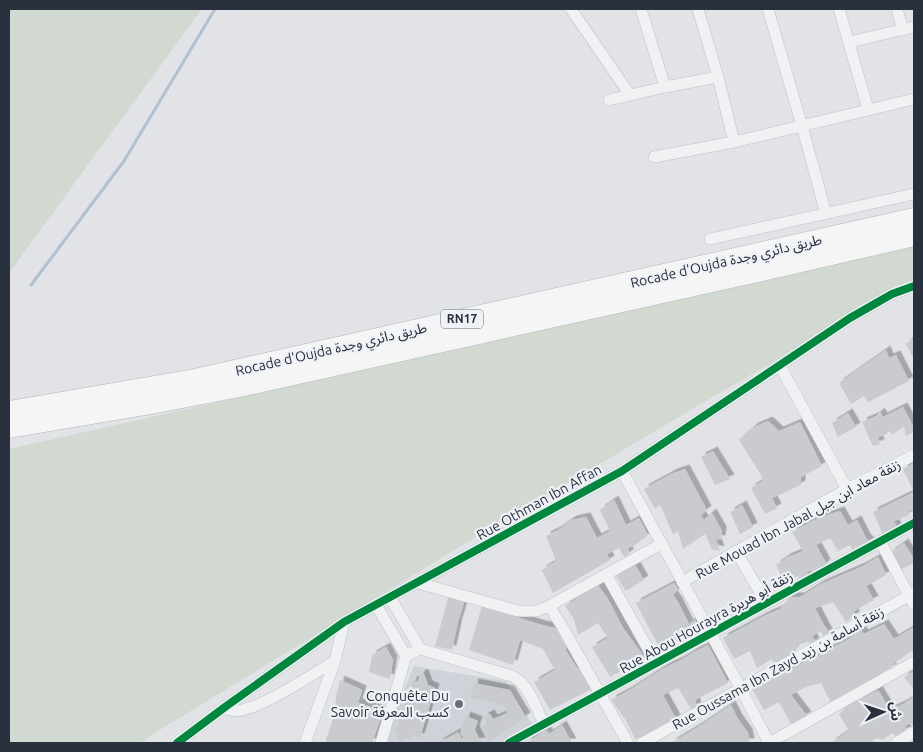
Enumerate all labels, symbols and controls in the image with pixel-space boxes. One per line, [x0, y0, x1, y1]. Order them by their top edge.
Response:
street label: Rocade d'Oujda طريق دائري وجدة [629, 231, 824, 294]
road number: RN17 [441, 310, 483, 328]
street label: Rocade d'Oujda طريق دائري وجدة [234, 319, 429, 382]
street label: Rue Mouad Ibn Jabal زنقة معاد ابن جبل [693, 456, 904, 583]
street label: Rue Othman Ibn Affan [474, 461, 604, 543]
street label: Rue Abou Hourayra زنقة أبو هريرة [616, 567, 796, 677]
street label: Rue Oussama Ibn Zayd زنقة أسامة بن زيد [669, 602, 887, 734]
north arrow [858, 687, 908, 737]
place label: Conquête Du Savoir كسب المعرفة [331, 688, 449, 721]
marker: Conquête Du Savoir كسب المعرفة [453, 698, 465, 710]
text: ش [887, 701, 904, 721]

